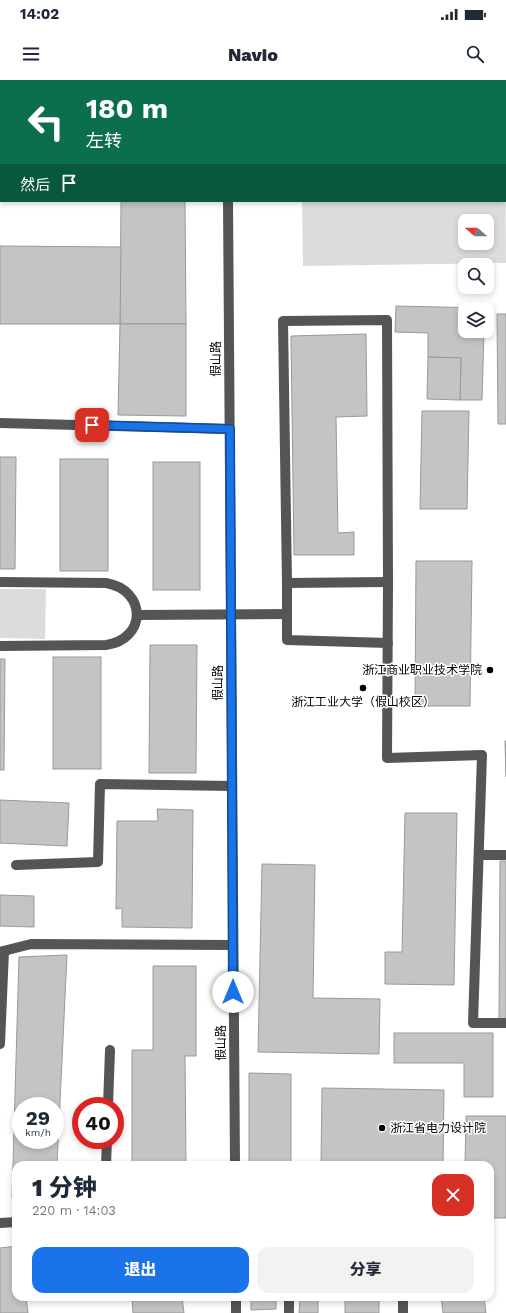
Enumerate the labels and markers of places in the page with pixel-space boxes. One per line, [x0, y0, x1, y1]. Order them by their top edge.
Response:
pin [75, 408, 109, 442]
place label: 浙江商业职业技术学院 [362, 663, 482, 677]
marker: 浙江商业职业技术学院 [485, 665, 495, 675]
marker: 浙江工业大学（假山校区） [358, 683, 368, 693]
place label: 浙江工业大学（假山校区） [291, 695, 435, 709]
place label: 浙江省电力设计院 [390, 1121, 486, 1135]
marker: 浙江省电力设计院 [377, 1123, 387, 1133]

